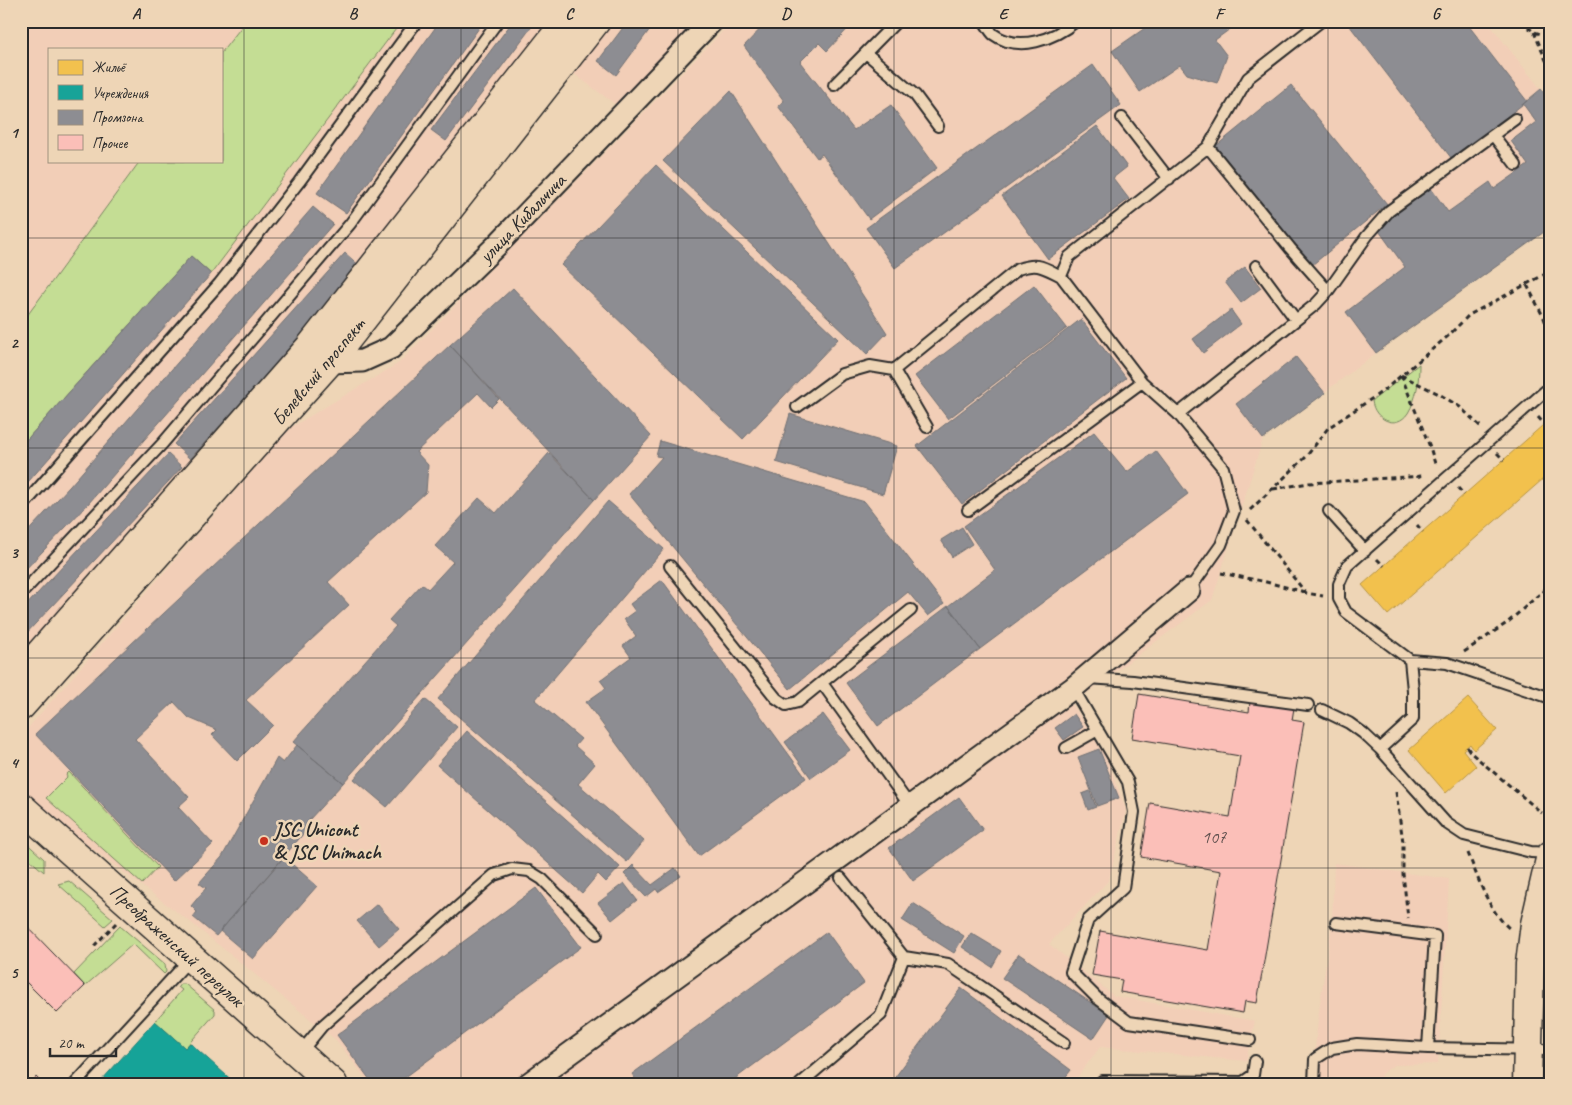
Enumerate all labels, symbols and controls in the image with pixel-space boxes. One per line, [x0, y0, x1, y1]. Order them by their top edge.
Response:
text: A [132, 4, 142, 24]
text: B [349, 4, 359, 24]
text: C [565, 4, 575, 24]
text: D [781, 4, 792, 24]
text: E [999, 4, 1010, 24]
text: F [1215, 4, 1226, 24]
text: G [1432, 4, 1442, 24]
legend [48, 48, 222, 162]
text: Жильё [92, 58, 127, 77]
text: Учреждения [92, 84, 149, 103]
text: Промзона [92, 108, 144, 127]
text: 1 [10, 123, 19, 143]
text: Прочее [92, 134, 128, 153]
street label: улица Кибальчича [473, 168, 572, 269]
street label: Белевский проспект [266, 311, 371, 431]
text: 2 [10, 333, 19, 353]
text: 3 [10, 543, 19, 563]
text: 4 [10, 753, 19, 773]
place label: JSC Unicont & JSC Unimach [272, 817, 382, 865]
house number: 107 [1202, 826, 1227, 848]
marker: JSC Unicont & JSC Unimach [258, 835, 270, 847]
street label: Преображенский переулок [104, 879, 250, 1013]
text: 5 [11, 963, 20, 983]
scale bar [50, 1025, 116, 1057]
text: 20 m [58, 1034, 85, 1053]

